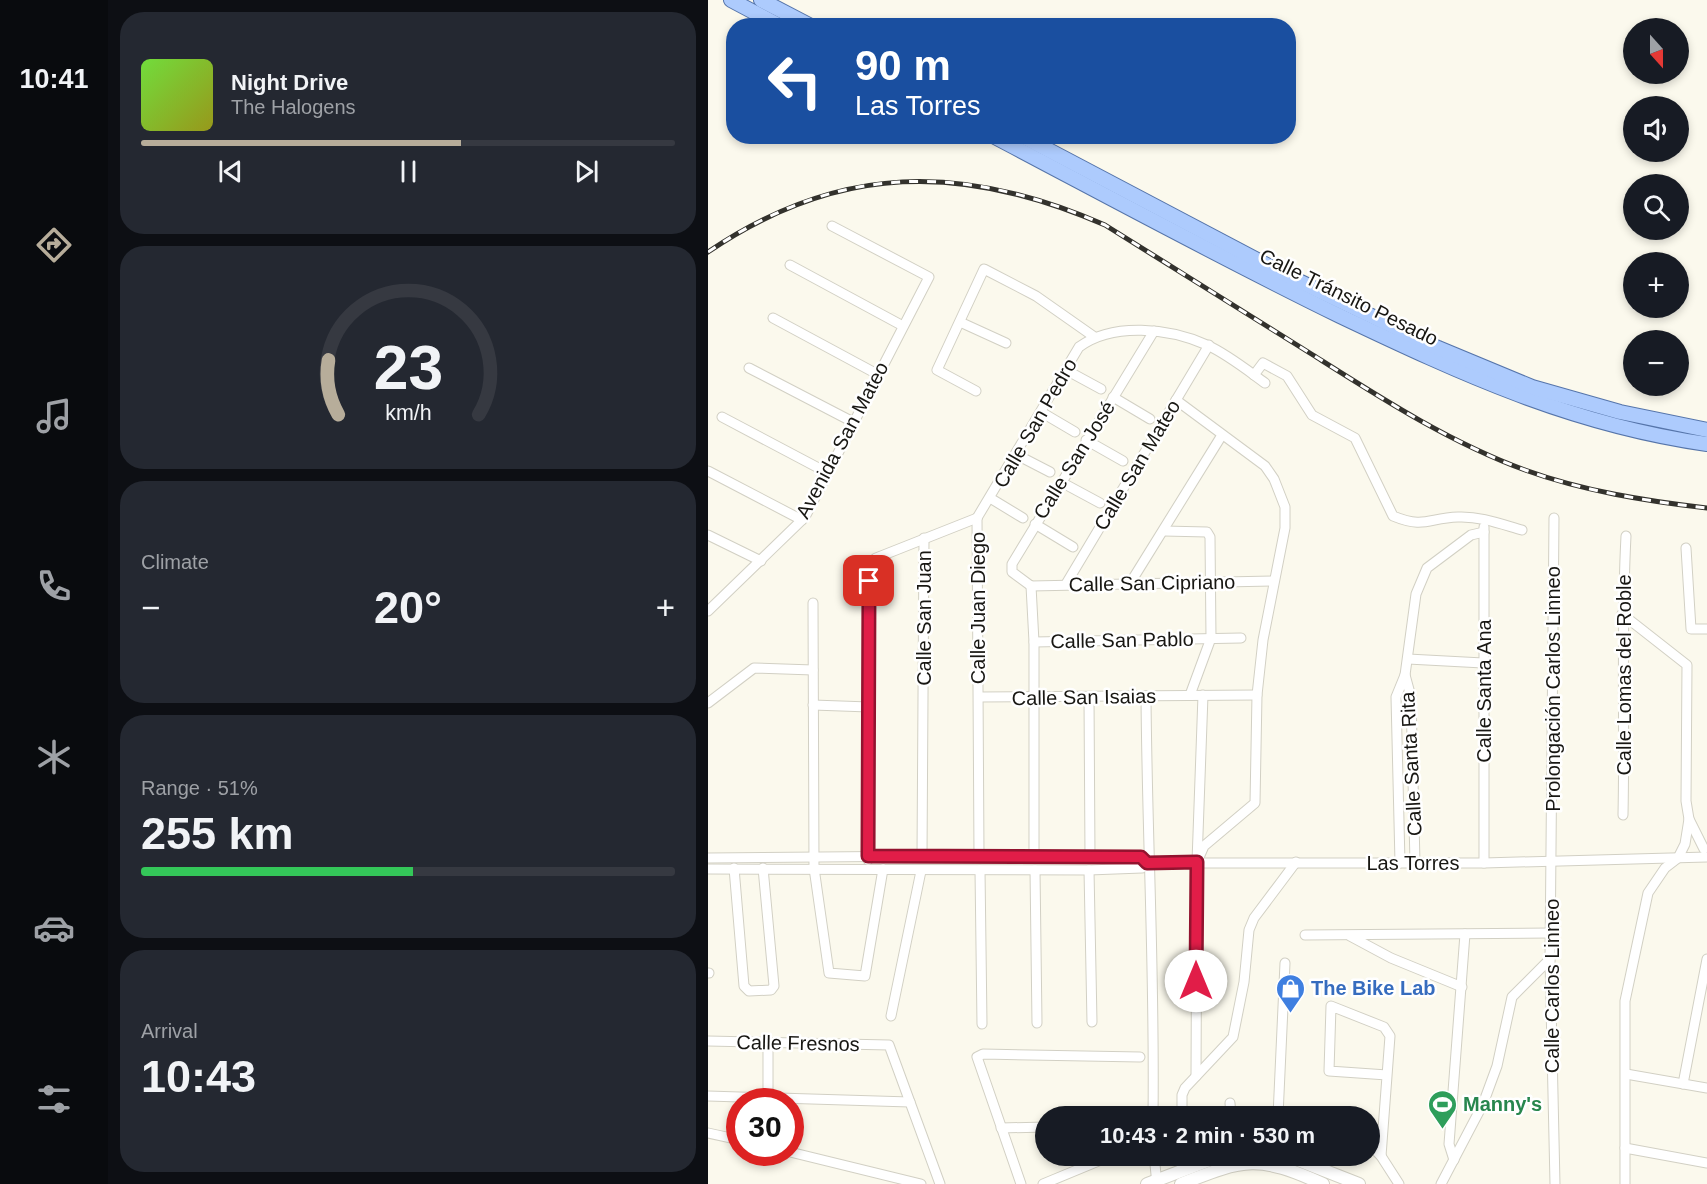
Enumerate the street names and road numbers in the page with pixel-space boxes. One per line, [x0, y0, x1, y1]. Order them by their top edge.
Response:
street label: Calle Tránsito Pesado [1256, 244, 1442, 350]
street label: Calle San Pedro [989, 354, 1081, 492]
street label: Avenida San Mateo [791, 358, 893, 522]
street label: Calle San Mateo [1089, 396, 1185, 534]
street label: Calle San José [1029, 397, 1119, 523]
street label: Calle Juan Diego [967, 532, 989, 684]
street label: Calle San Juan [913, 550, 935, 686]
street label: Prolongación Carlos Linneo [1542, 566, 1564, 812]
street label: Calle San Cipriano [1068, 571, 1236, 595]
street label: Calle Lomas del Roble [1613, 574, 1635, 776]
street label: Calle Santa Ana [1473, 618, 1495, 763]
street label: Calle San Pablo [1050, 628, 1194, 652]
street label: Calle San Isaias [1012, 685, 1156, 709]
street label: Calle Santa Rita [1396, 690, 1426, 837]
street label: Las Torres [1366, 852, 1460, 874]
street label: Calle Carlos Linneo [1541, 899, 1563, 1073]
street label: Calle Fresnos [736, 1031, 860, 1055]

